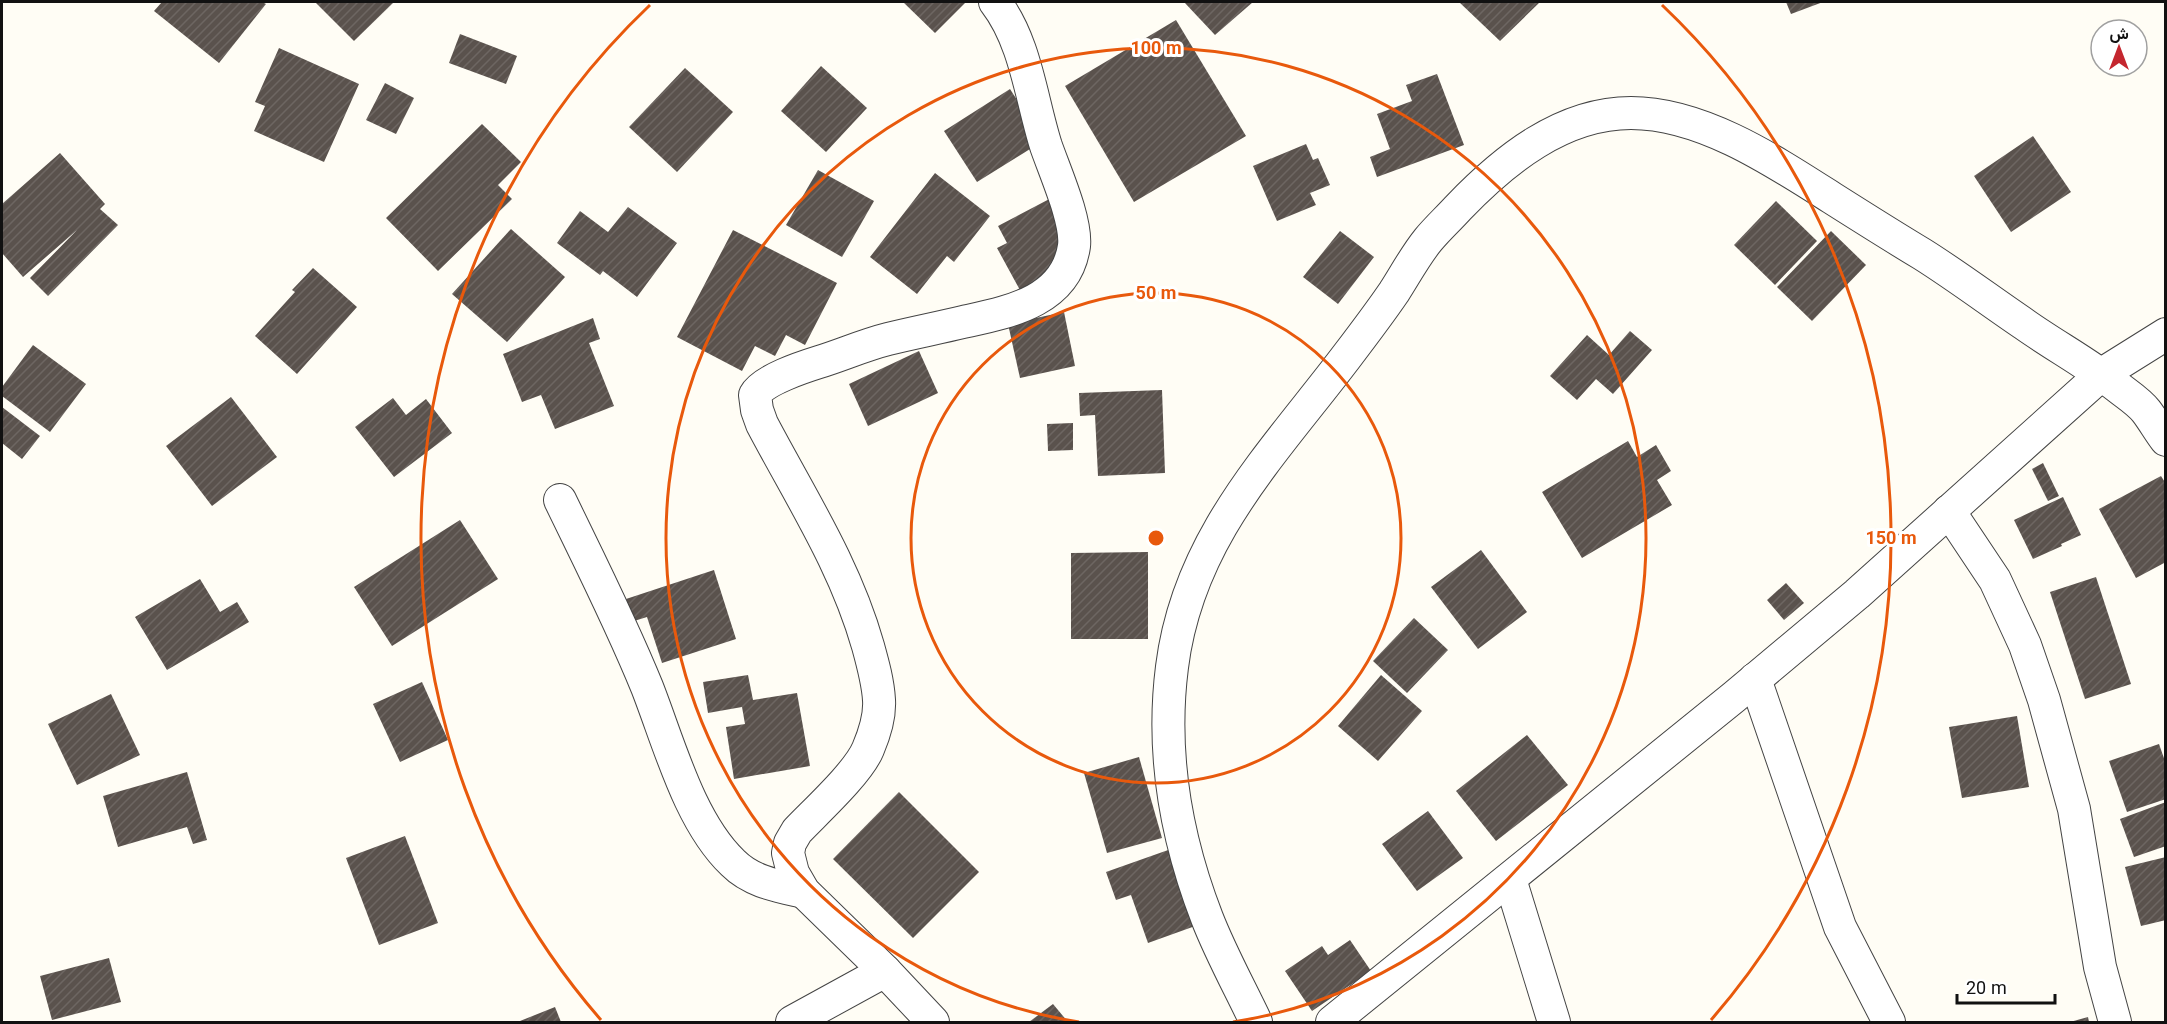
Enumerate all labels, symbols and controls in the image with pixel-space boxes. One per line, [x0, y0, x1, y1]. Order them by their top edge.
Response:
north arrow [2089, 18, 2149, 78]
text: ش [2109, 23, 2129, 48]
text: 100 m [1130, 36, 1182, 64]
text: 50 m [1136, 281, 1176, 309]
text: 150 m [1865, 526, 1917, 554]
centre of rings [1146, 528, 1166, 548]
scale bar [1957, 967, 2054, 1005]
text: 20 m [1966, 976, 2007, 1004]

